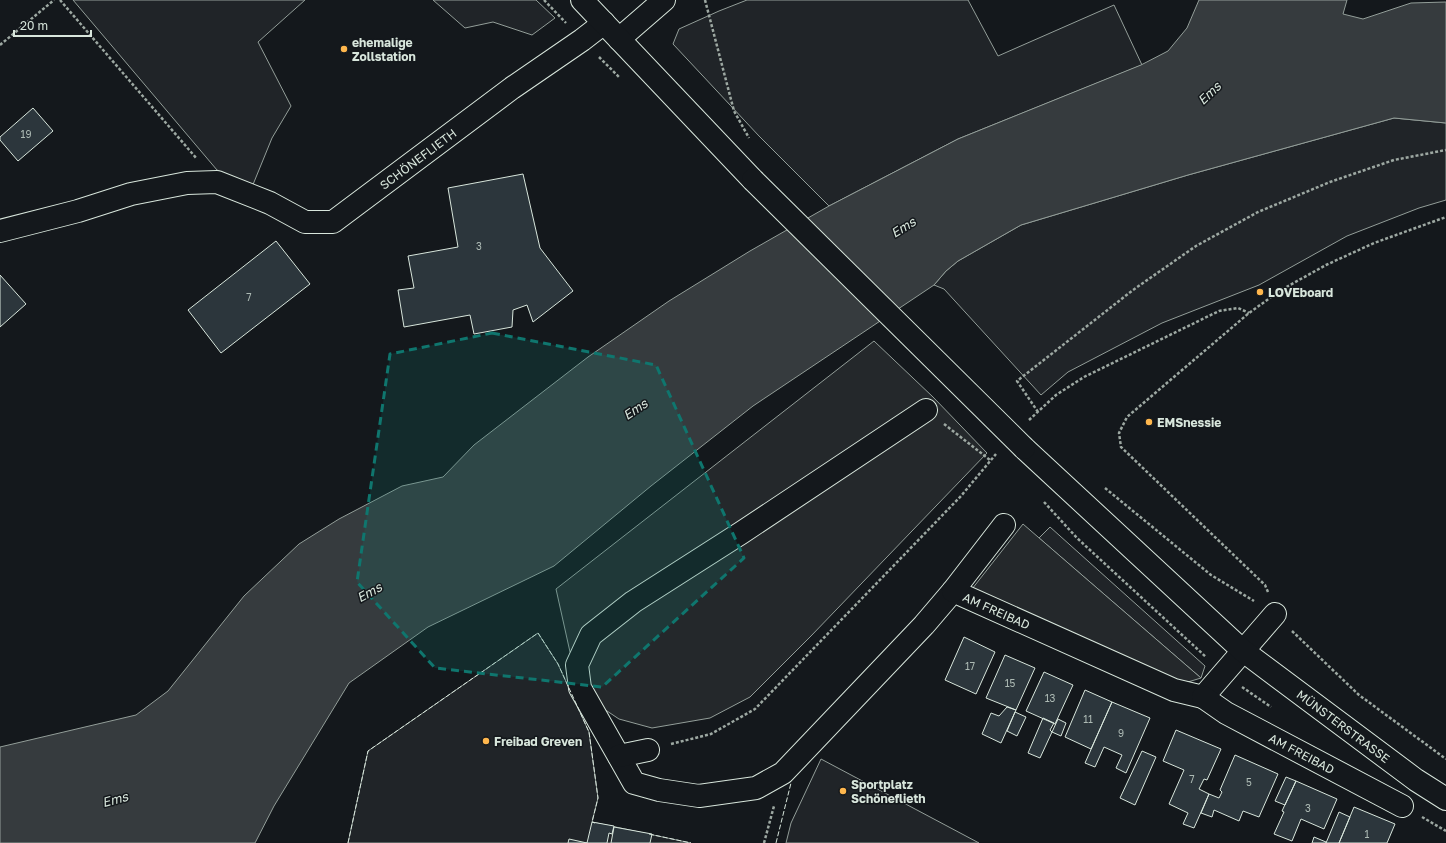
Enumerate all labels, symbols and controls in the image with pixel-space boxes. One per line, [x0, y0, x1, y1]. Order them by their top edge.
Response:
scale bar [14, 12, 91, 38]
text: 20 m [20, 18, 48, 33]
place label: ehemalige Zollstation [352, 35, 416, 64]
marker: ehemalige Zollstation [339, 44, 349, 54]
water label: Ems [1194, 77, 1225, 108]
street label: SCHÖNEFLIETH [376, 125, 459, 192]
house number: 19 [21, 128, 31, 140]
water label: Ems [888, 213, 919, 241]
house number: 3 [476, 240, 482, 252]
place label: LOVEboard [1268, 285, 1333, 300]
marker: LOVEboard [1255, 287, 1265, 297]
house number: 7 [246, 291, 252, 303]
water label: Ems [620, 394, 651, 423]
place label: EMSnessie [1157, 415, 1221, 430]
marker: EMSnessie [1144, 417, 1154, 427]
water label: Ems [354, 578, 385, 605]
street label: AM FREIBAD [961, 589, 1033, 632]
house number: 17 [965, 660, 975, 672]
house number: 15 [1005, 677, 1016, 689]
street label: MÜNSTERSTRASSE [1294, 686, 1393, 766]
house number: 13 [1045, 692, 1055, 704]
house number: 11 [1083, 713, 1093, 725]
house number: 9 [1118, 727, 1124, 739]
street label: AM FREIBAD [1267, 730, 1337, 777]
place label: Freibad Greven [494, 734, 582, 749]
marker: Freibad Greven [481, 736, 491, 746]
house number: 7 [1189, 773, 1195, 785]
house number: 5 [1246, 776, 1252, 788]
place label: Sportplatz Schöneflieth [851, 777, 925, 806]
marker: Sportplatz Schöneflieth [838, 786, 848, 796]
water label: Ems [100, 788, 131, 810]
house number: 3 [1305, 802, 1311, 814]
house number: 1 [1365, 828, 1370, 840]

